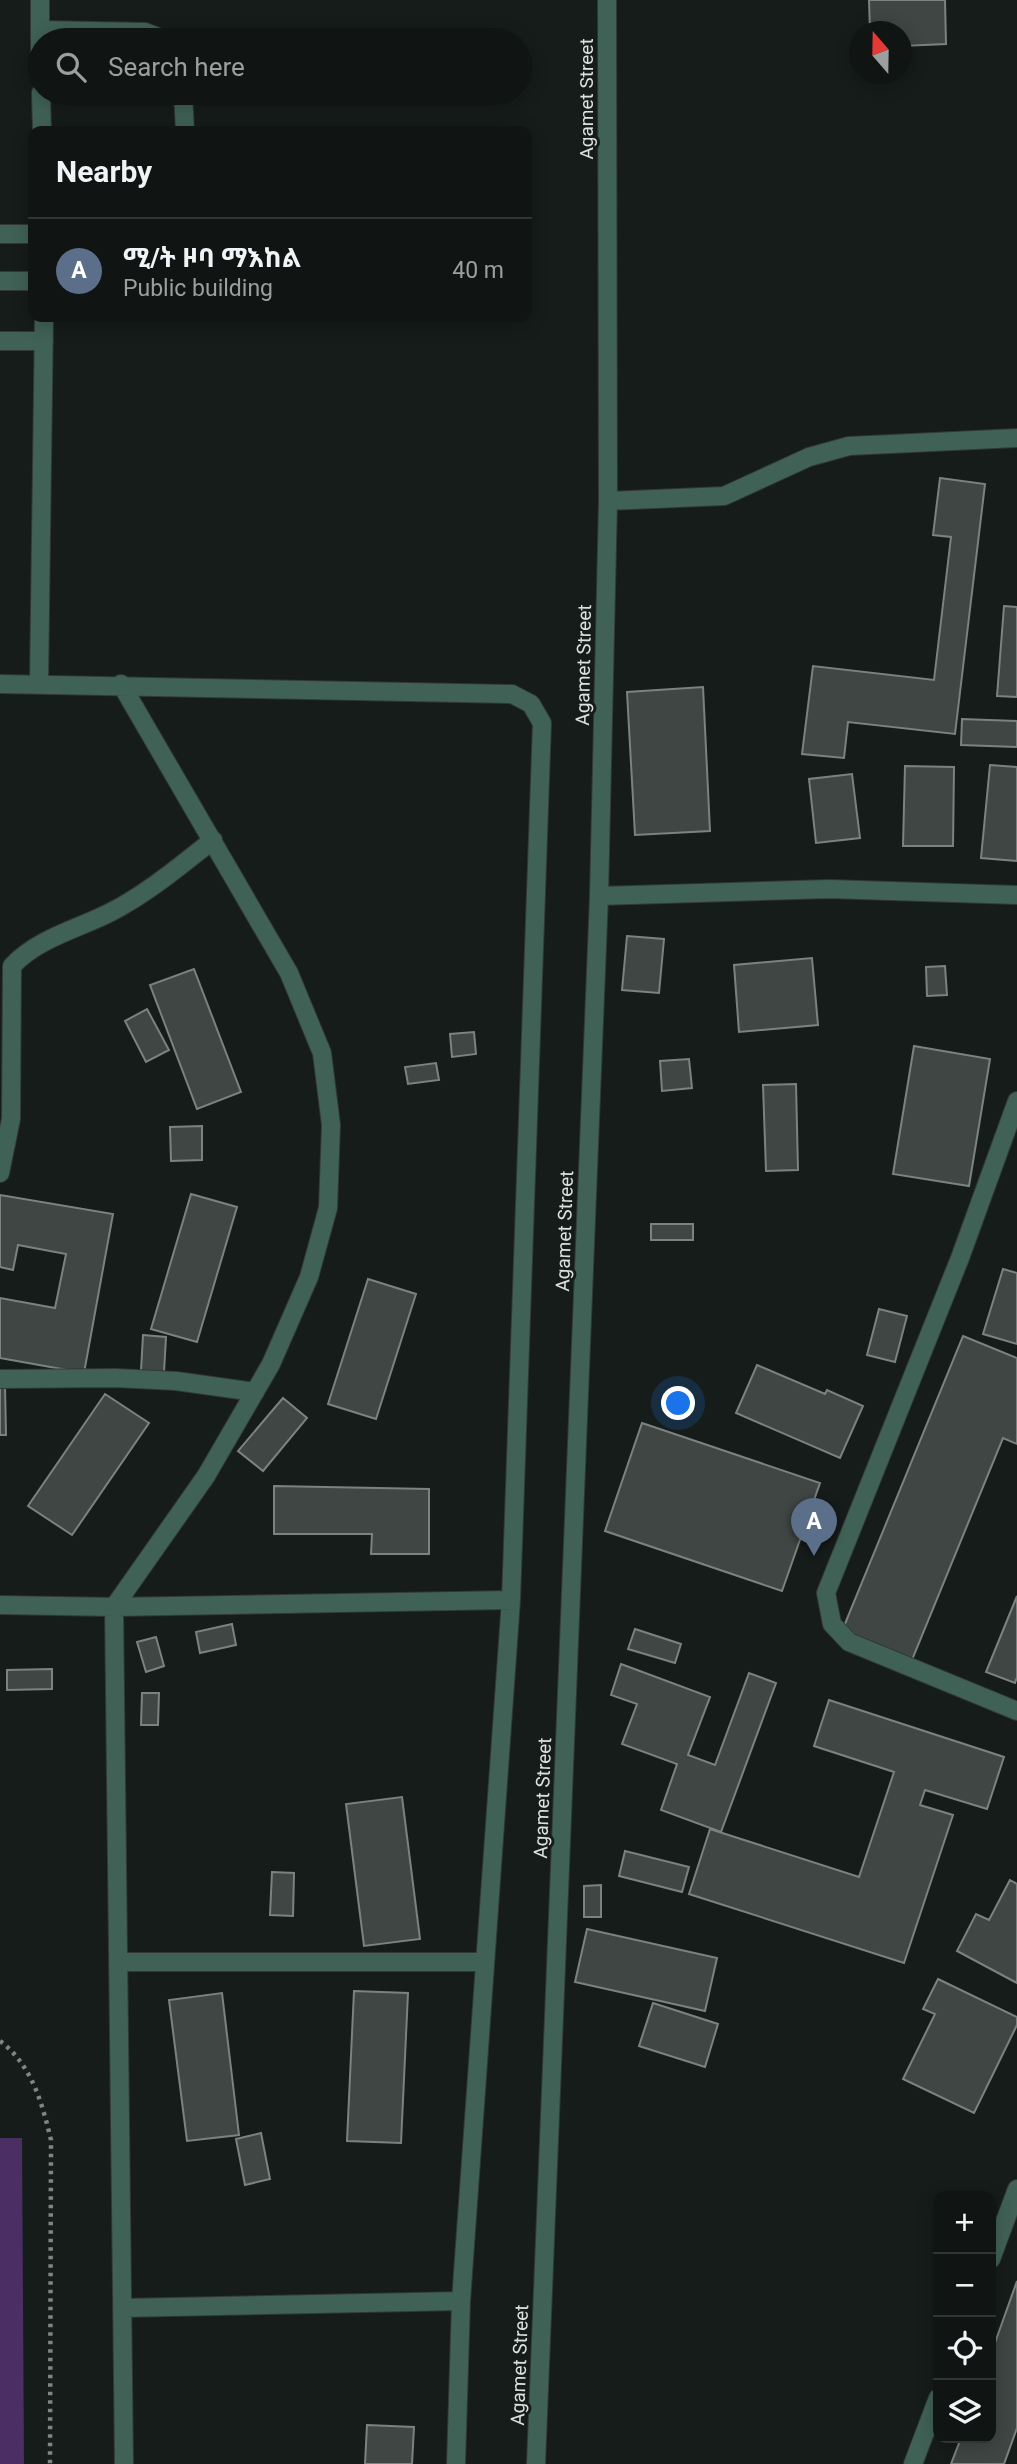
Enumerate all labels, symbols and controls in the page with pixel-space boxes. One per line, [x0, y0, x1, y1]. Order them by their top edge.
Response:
north arrow [849, 21, 912, 84]
search box [28, 28, 532, 105]
street label: Agamet Street [575, 38, 598, 160]
icon: search [52, 48, 90, 86]
text: Search here [108, 52, 245, 82]
text: Nearby [56, 154, 152, 189]
text: ሚ/ት ዞባ ማእከል [123, 243, 301, 273]
text: A [71, 257, 87, 284]
text: 40 m [452, 257, 504, 284]
text: Public building [123, 275, 273, 302]
street label: Agamet Street [571, 604, 596, 726]
street label: Agamet Street [551, 1170, 578, 1292]
your location [661, 1386, 695, 1420]
pin: A [791, 1498, 837, 1556]
street label: Agamet Street [529, 1737, 556, 1859]
map controls [933, 2191, 996, 2443]
button: + [933, 2191, 996, 2254]
button: − [933, 2254, 996, 2317]
street label: Agamet Street [506, 2304, 533, 2426]
button: locate [933, 2317, 996, 2380]
button: layers [933, 2380, 996, 2443]

